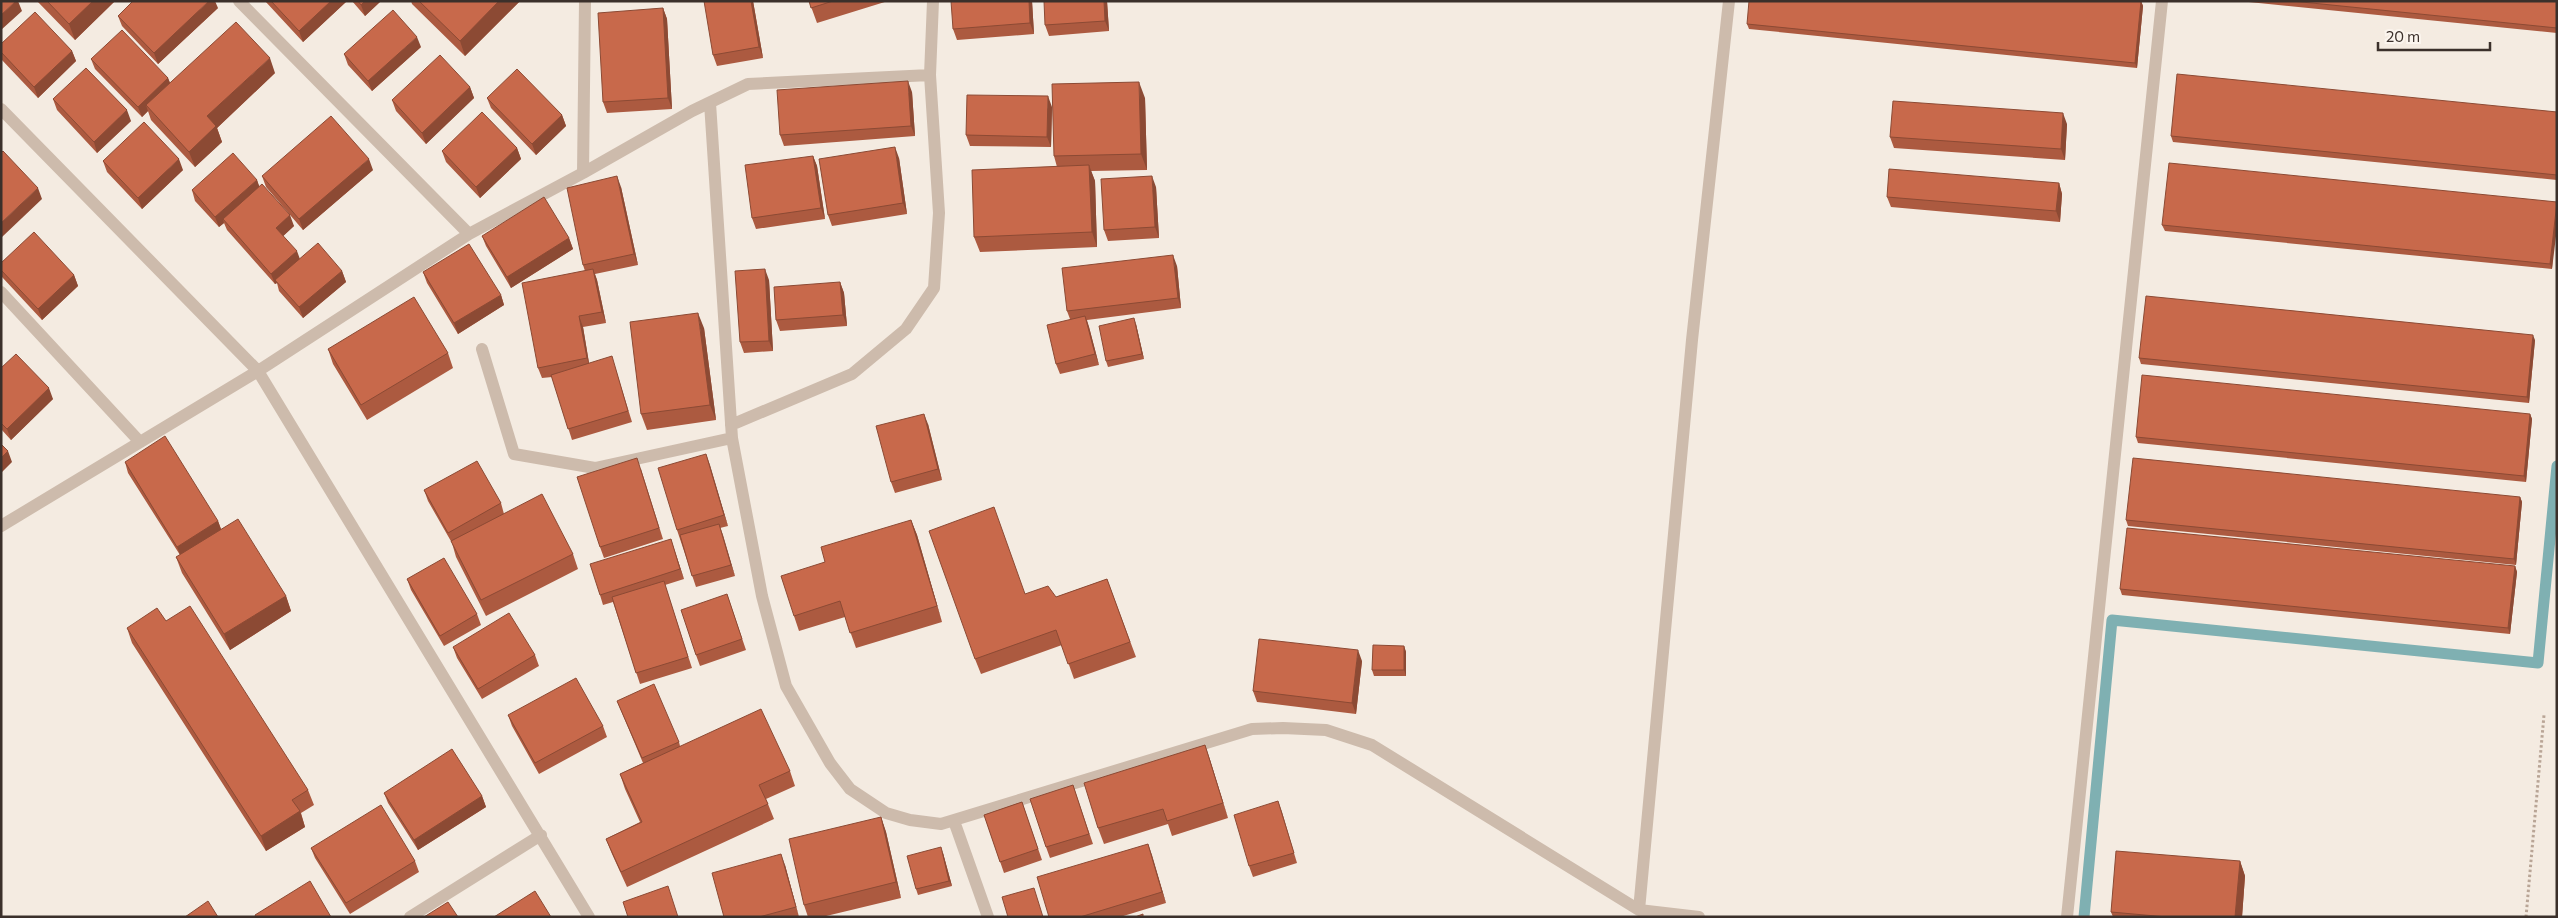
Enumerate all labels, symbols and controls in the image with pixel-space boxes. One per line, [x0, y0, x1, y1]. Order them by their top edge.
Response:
scale bar [2378, 20, 2490, 52]
text: 20 m [2386, 27, 2420, 45]

